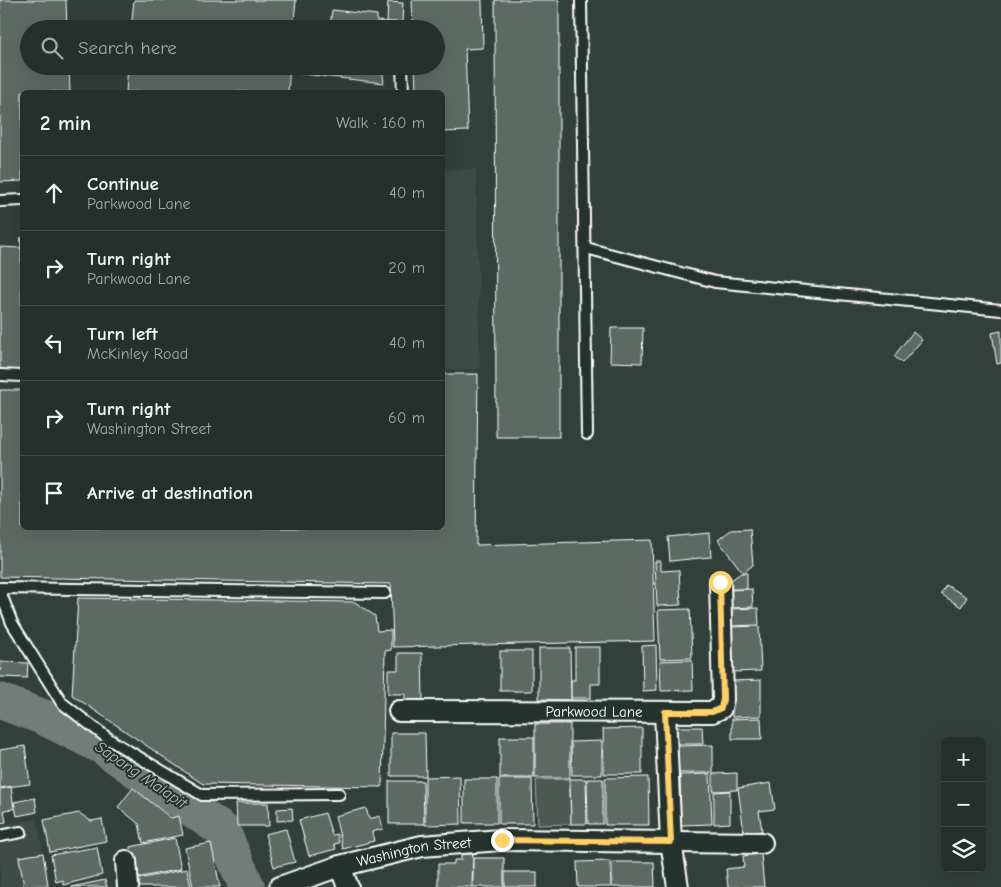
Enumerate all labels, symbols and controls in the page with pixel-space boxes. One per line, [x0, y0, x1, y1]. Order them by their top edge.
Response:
search box [20, 20, 445, 75]
icon: search [38, 34, 66, 62]
text: Search here [78, 37, 177, 59]
text: 2 min [40, 111, 91, 135]
text: Walk · 160 m [336, 114, 425, 132]
text: Continue [87, 173, 159, 195]
icon: ahead [40, 179, 68, 207]
text: 40 m [389, 184, 425, 202]
text: Parkwood Lane [87, 195, 191, 213]
text: Turn right [87, 248, 171, 270]
icon: right [40, 254, 68, 282]
text: 20 m [388, 259, 425, 277]
text: Parkwood Lane [87, 270, 191, 288]
text: Turn left [87, 323, 158, 345]
icon: left [40, 329, 68, 357]
text: 40 m [389, 334, 425, 352]
text: McKinley Road [87, 345, 188, 363]
text: Turn right [87, 398, 171, 420]
icon: right [40, 404, 68, 432]
text: 60 m [388, 409, 425, 427]
text: Washington Street [87, 420, 211, 438]
icon: arrive [40, 479, 68, 507]
text: Arrive at destination [87, 482, 253, 504]
route start [709, 571, 732, 594]
street label: Parkwood Lane [545, 702, 643, 721]
map controls [941, 737, 986, 872]
button: + [941, 737, 986, 782]
water label: Sapang Malapit [92, 738, 191, 813]
button: − [941, 782, 986, 827]
button: layers [941, 827, 986, 872]
route end [491, 829, 514, 852]
street label: Washington Street [355, 833, 472, 871]

